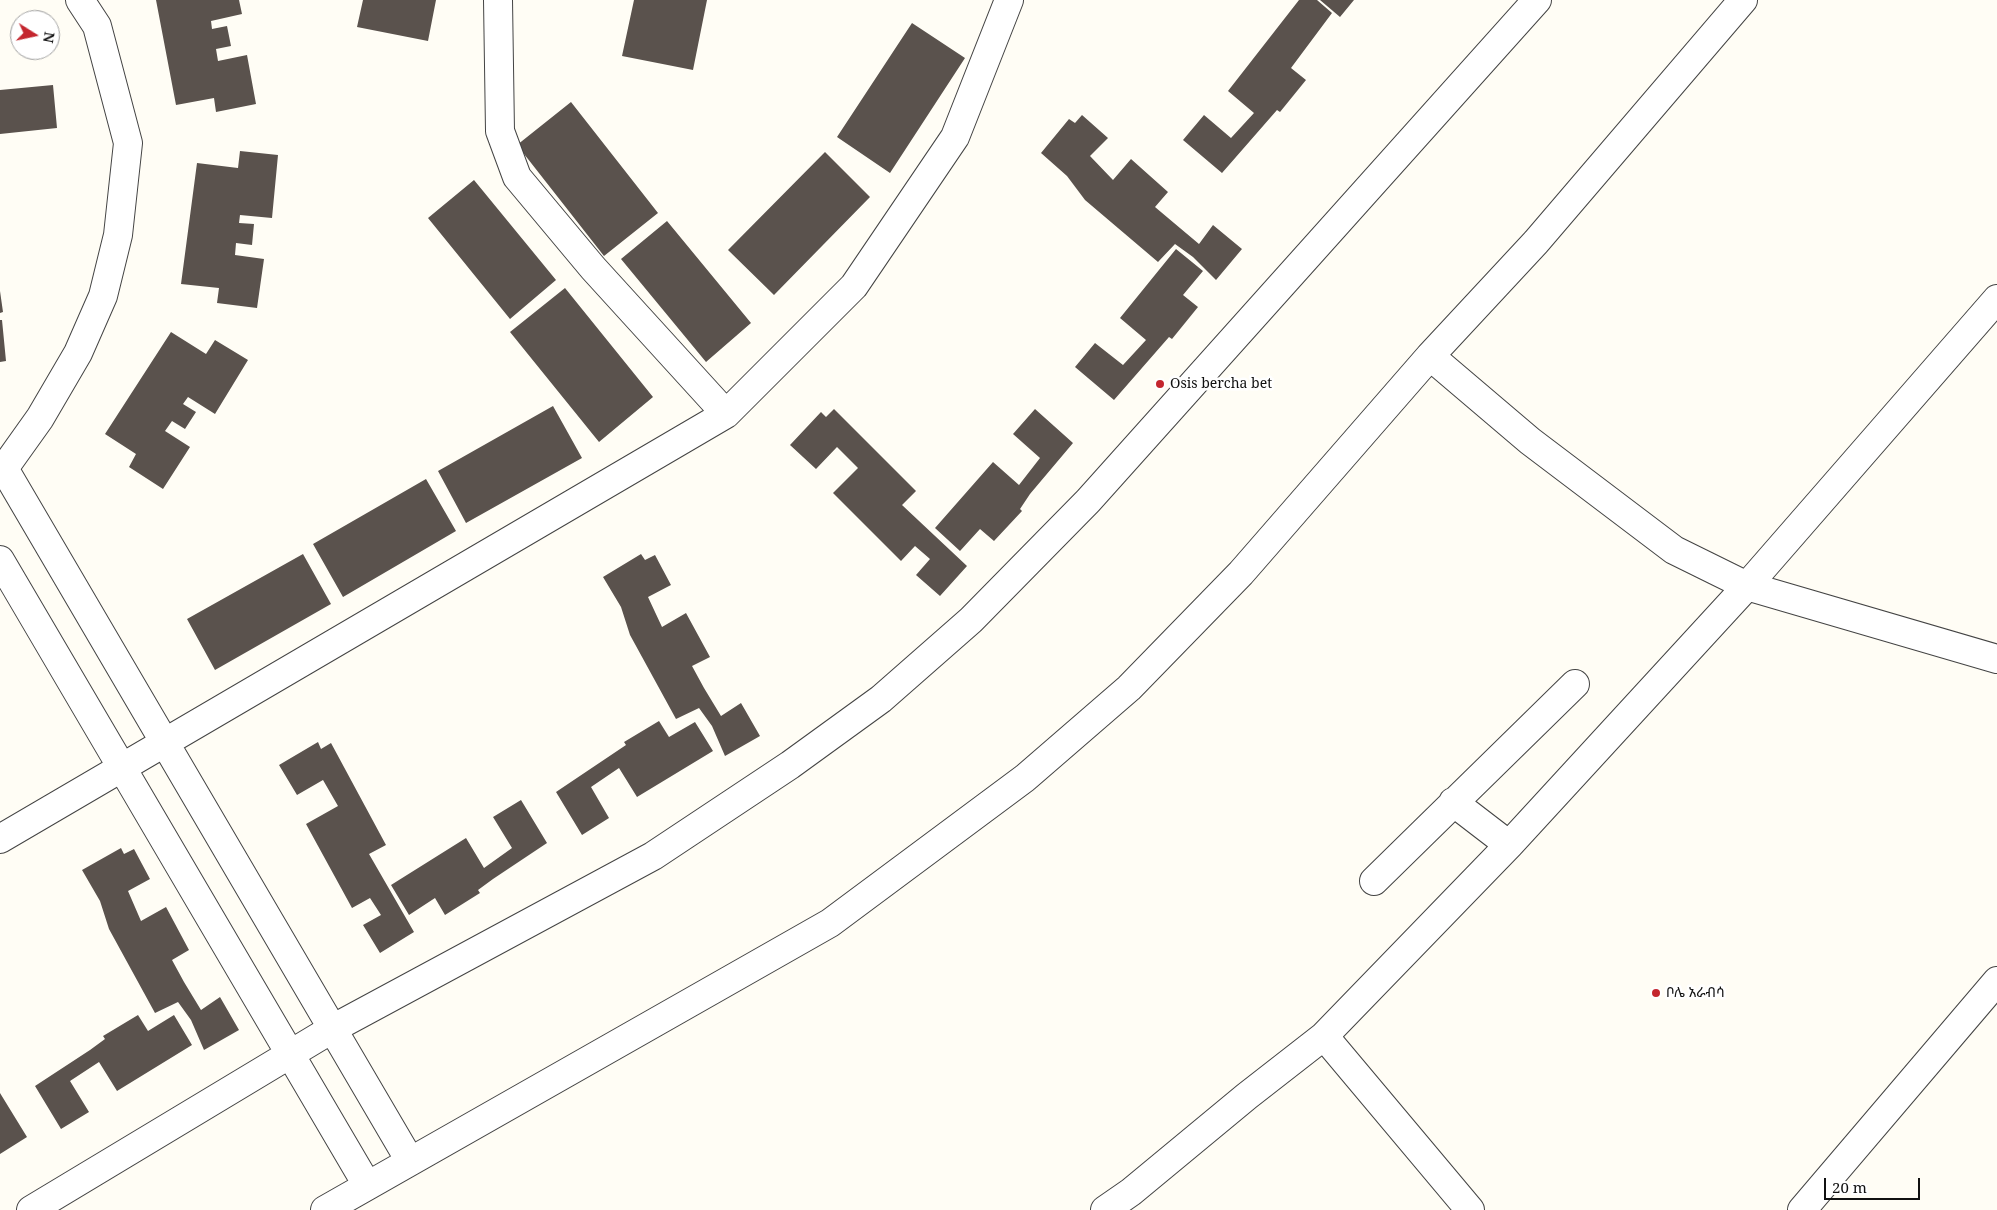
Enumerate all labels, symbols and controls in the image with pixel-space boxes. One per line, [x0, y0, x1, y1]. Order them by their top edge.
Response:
north arrow [10, 10, 60, 60]
text: N [39, 30, 60, 45]
place label: Osis bercha bet [1170, 376, 1272, 392]
marker: Osis bercha bet [1154, 378, 1166, 390]
place label: ቦሌ አራብሳ [1666, 985, 1725, 1001]
marker: ቦሌ አራብሳ [1650, 987, 1662, 999]
scale bar [1827, 1168, 1923, 1200]
text: 20 m [1832, 1177, 1867, 1197]

